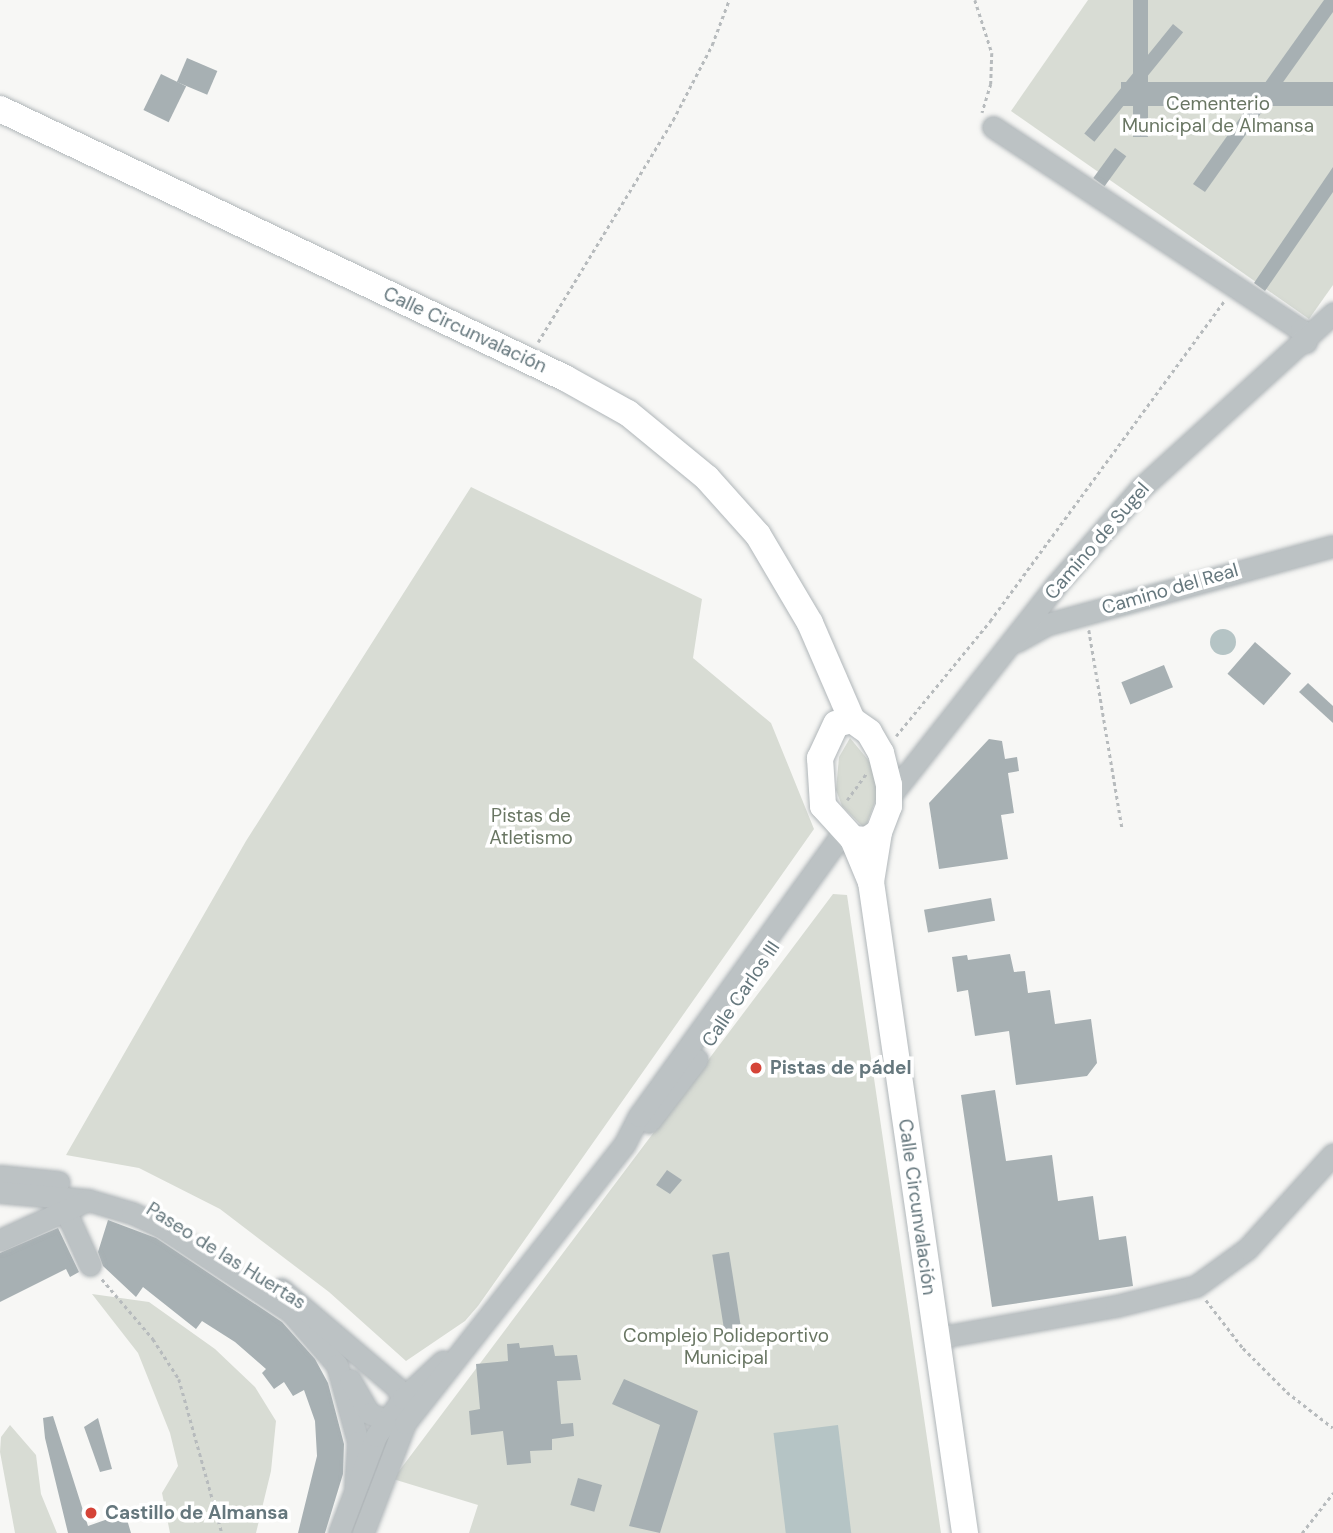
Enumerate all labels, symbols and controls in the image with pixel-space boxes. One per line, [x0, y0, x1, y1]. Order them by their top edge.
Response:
park label: Cementerio Municipal de Almansa [1122, 93, 1314, 137]
street label: Calle Circunvalación [380, 282, 550, 378]
street label: Camino de Sugel [1040, 478, 1154, 604]
street label: Camino del Real [1099, 559, 1241, 619]
park label: Pistas de Atletismo [489, 805, 573, 849]
street label: Calle Carlos III [697, 937, 785, 1051]
place label: Pistas de pádel [770, 1057, 912, 1079]
marker: Pistas de pádel [748, 1060, 764, 1076]
street label: Calle Circunvalación [893, 1117, 941, 1297]
street label: Paseo de las Huertas [142, 1198, 310, 1314]
park label: Complejo Polideportivo Municipal [623, 1325, 829, 1369]
place label: Castillo de Almansa [105, 1502, 288, 1524]
marker: Castillo de Almansa [83, 1505, 99, 1521]

